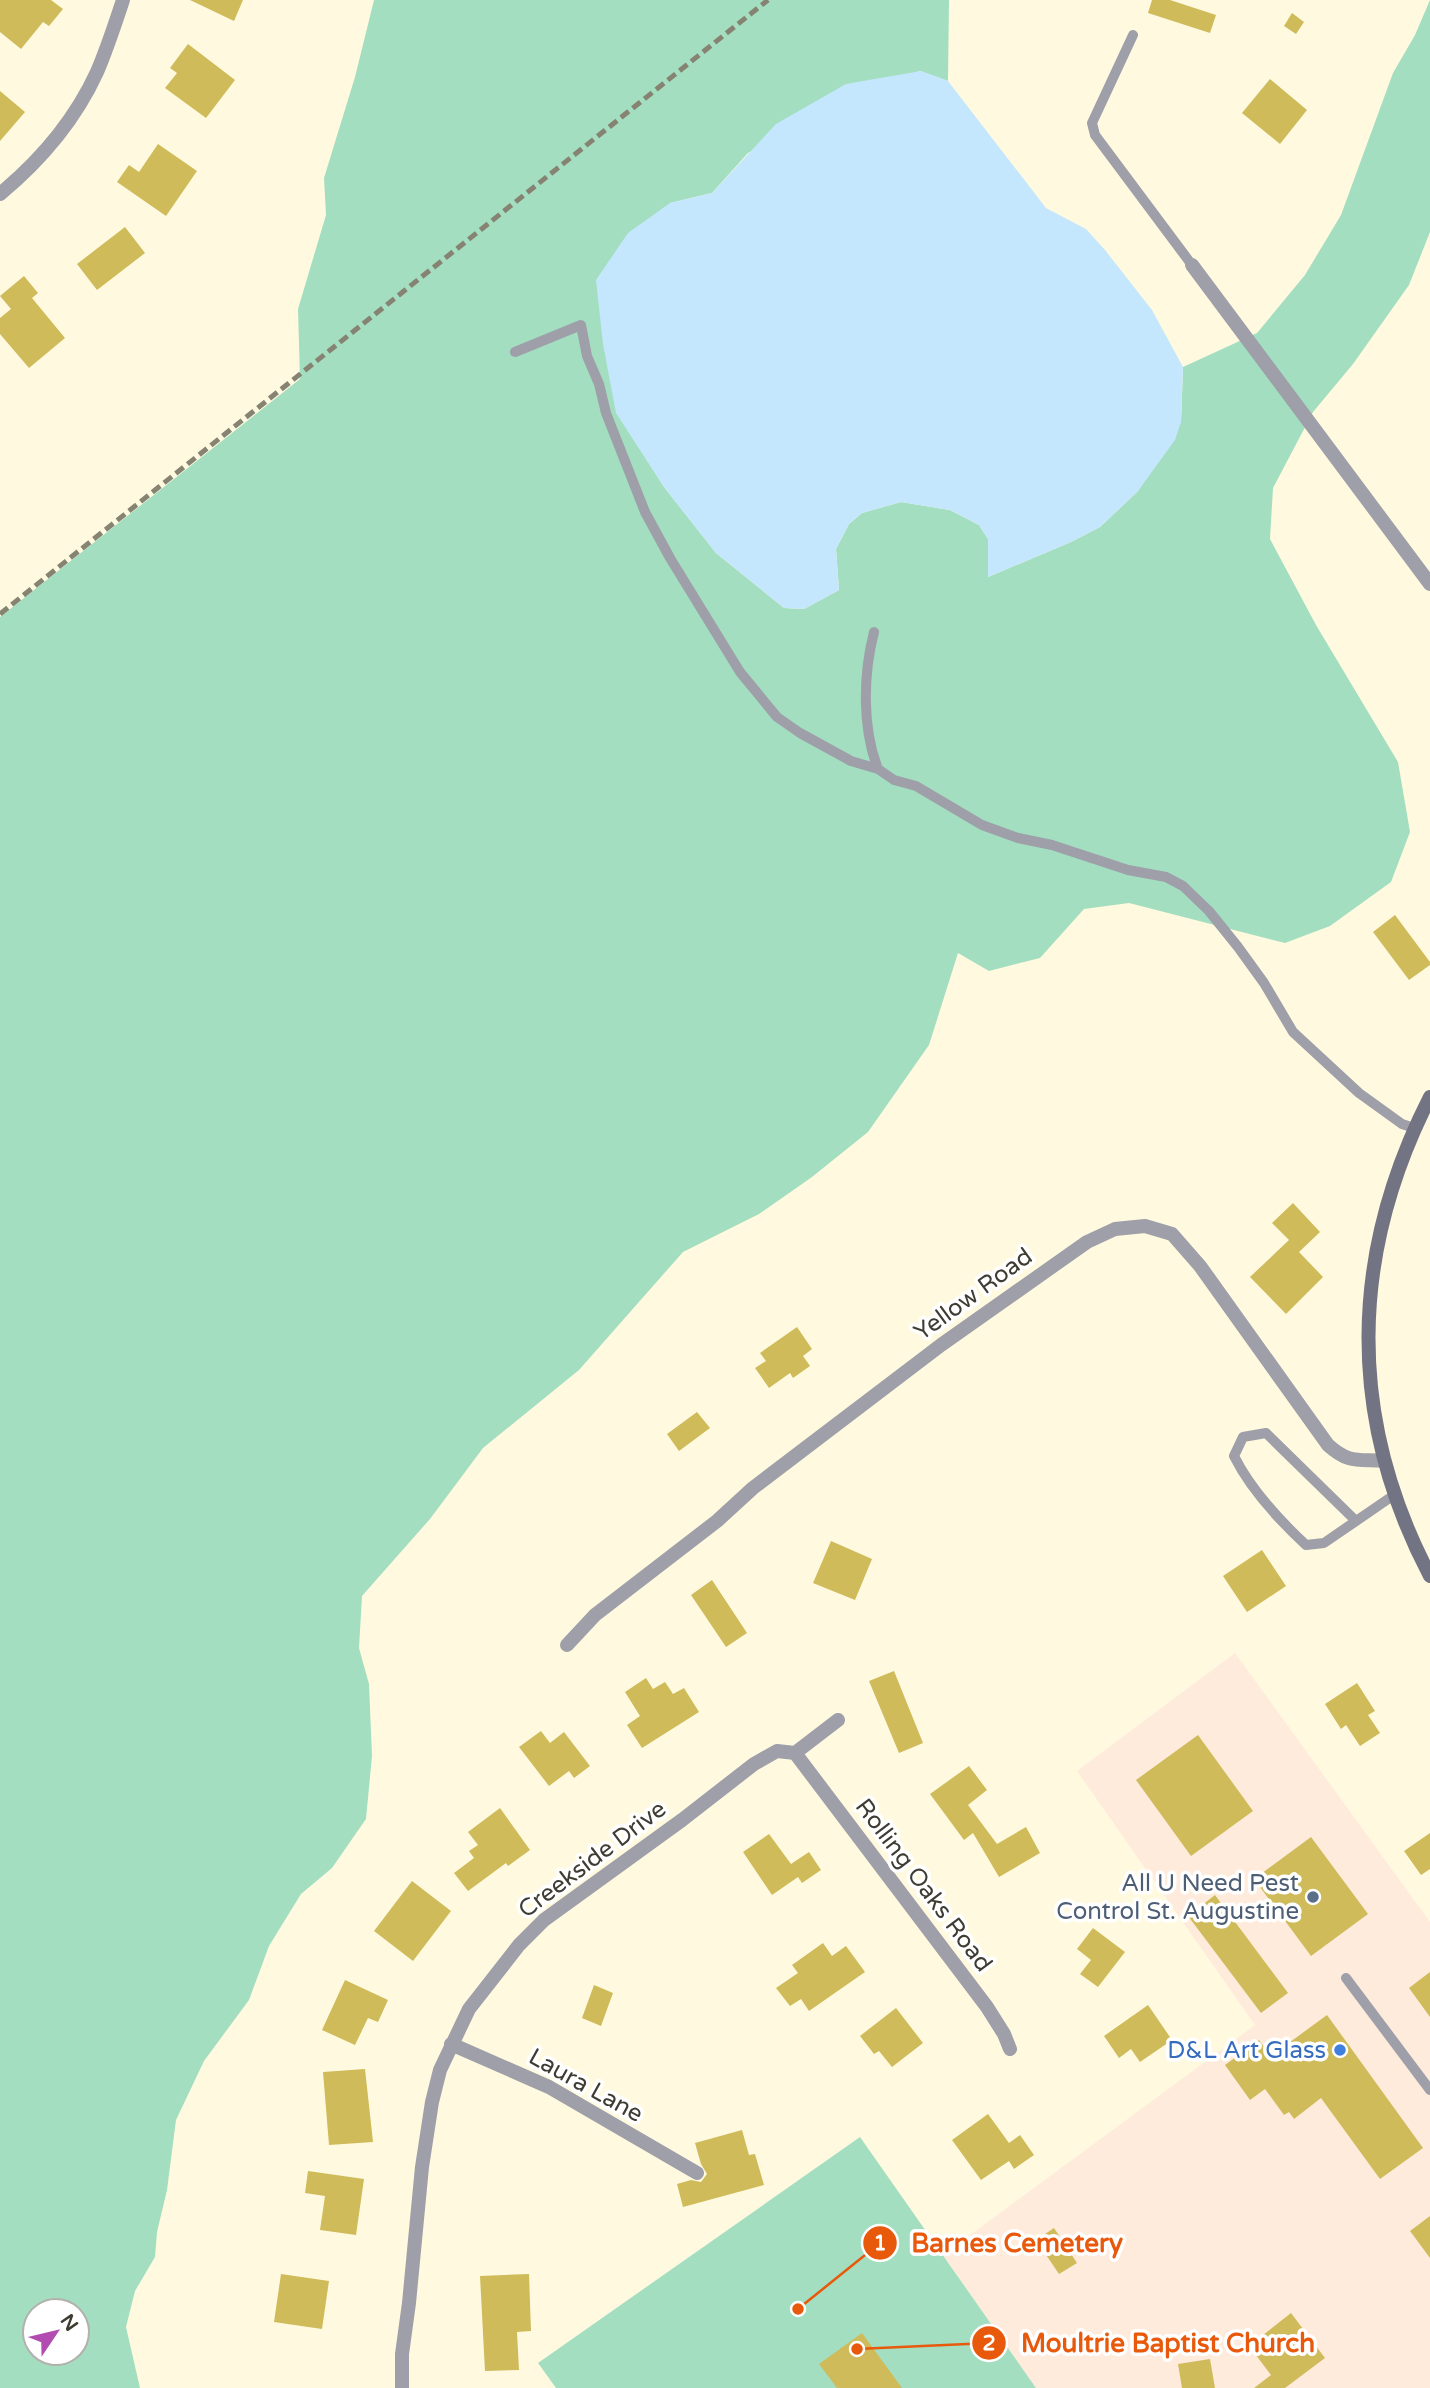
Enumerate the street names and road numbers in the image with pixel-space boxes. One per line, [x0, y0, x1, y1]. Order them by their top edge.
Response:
street label: Yellow Road [909, 1242, 1038, 1347]
street label: Rolling Oaks Road [849, 1793, 998, 1978]
street label: Creekside Drive [513, 1795, 672, 1924]
street label: Laura Lane [524, 2042, 648, 2129]

